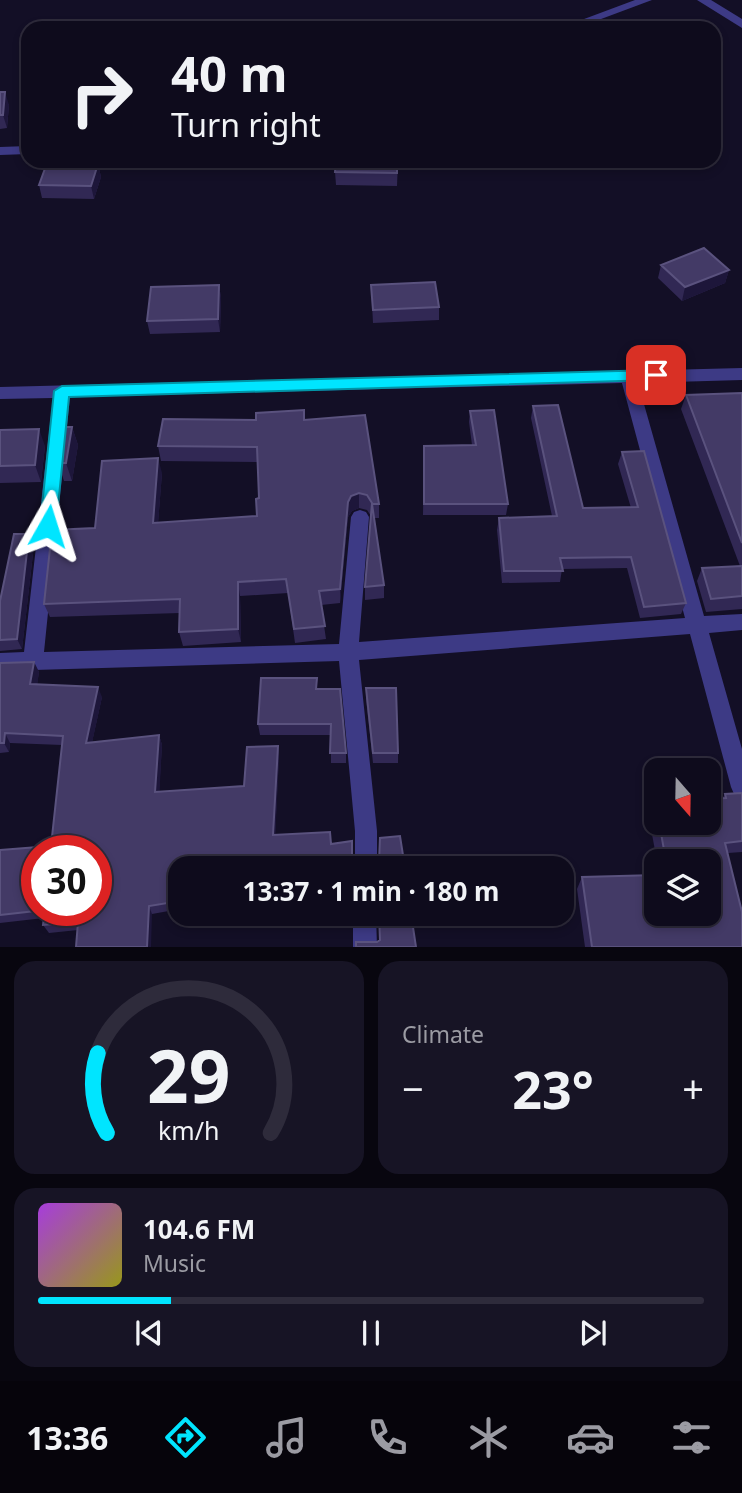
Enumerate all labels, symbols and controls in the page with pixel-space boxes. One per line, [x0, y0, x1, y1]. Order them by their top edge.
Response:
text: 40 m [171, 40, 288, 106]
icon: right [56, 49, 147, 140]
text: Turn right [171, 103, 321, 146]
pin [626, 345, 686, 405]
icon: arrive [637, 356, 675, 394]
position arrow [11, 489, 85, 563]
north arrow [644, 758, 721, 835]
map controls [644, 758, 721, 926]
speed limit sign: 30 [21, 835, 112, 926]
button: layers [644, 849, 721, 926]
text: 13:37 · 1 min · 180 m [243, 873, 499, 909]
text: Climate [402, 1018, 484, 1050]
text: 29 [147, 1026, 231, 1125]
text: 23° [512, 1053, 594, 1124]
text: − [402, 1062, 424, 1114]
text: + [682, 1062, 704, 1114]
text: km/h [158, 1113, 220, 1147]
text: 104.6 FM [143, 1211, 255, 1247]
text: Music [143, 1247, 206, 1279]
icon: previous [130, 1314, 168, 1352]
icon: pause [352, 1314, 390, 1352]
icon: next [574, 1314, 612, 1352]
icon: directions [161, 1413, 210, 1462]
icon: music [262, 1413, 311, 1462]
icon: phone [363, 1413, 412, 1462]
icon: climate [464, 1413, 513, 1462]
icon: car [566, 1413, 615, 1462]
icon: filters [667, 1413, 716, 1462]
text: 13:36 [26, 1416, 108, 1459]

